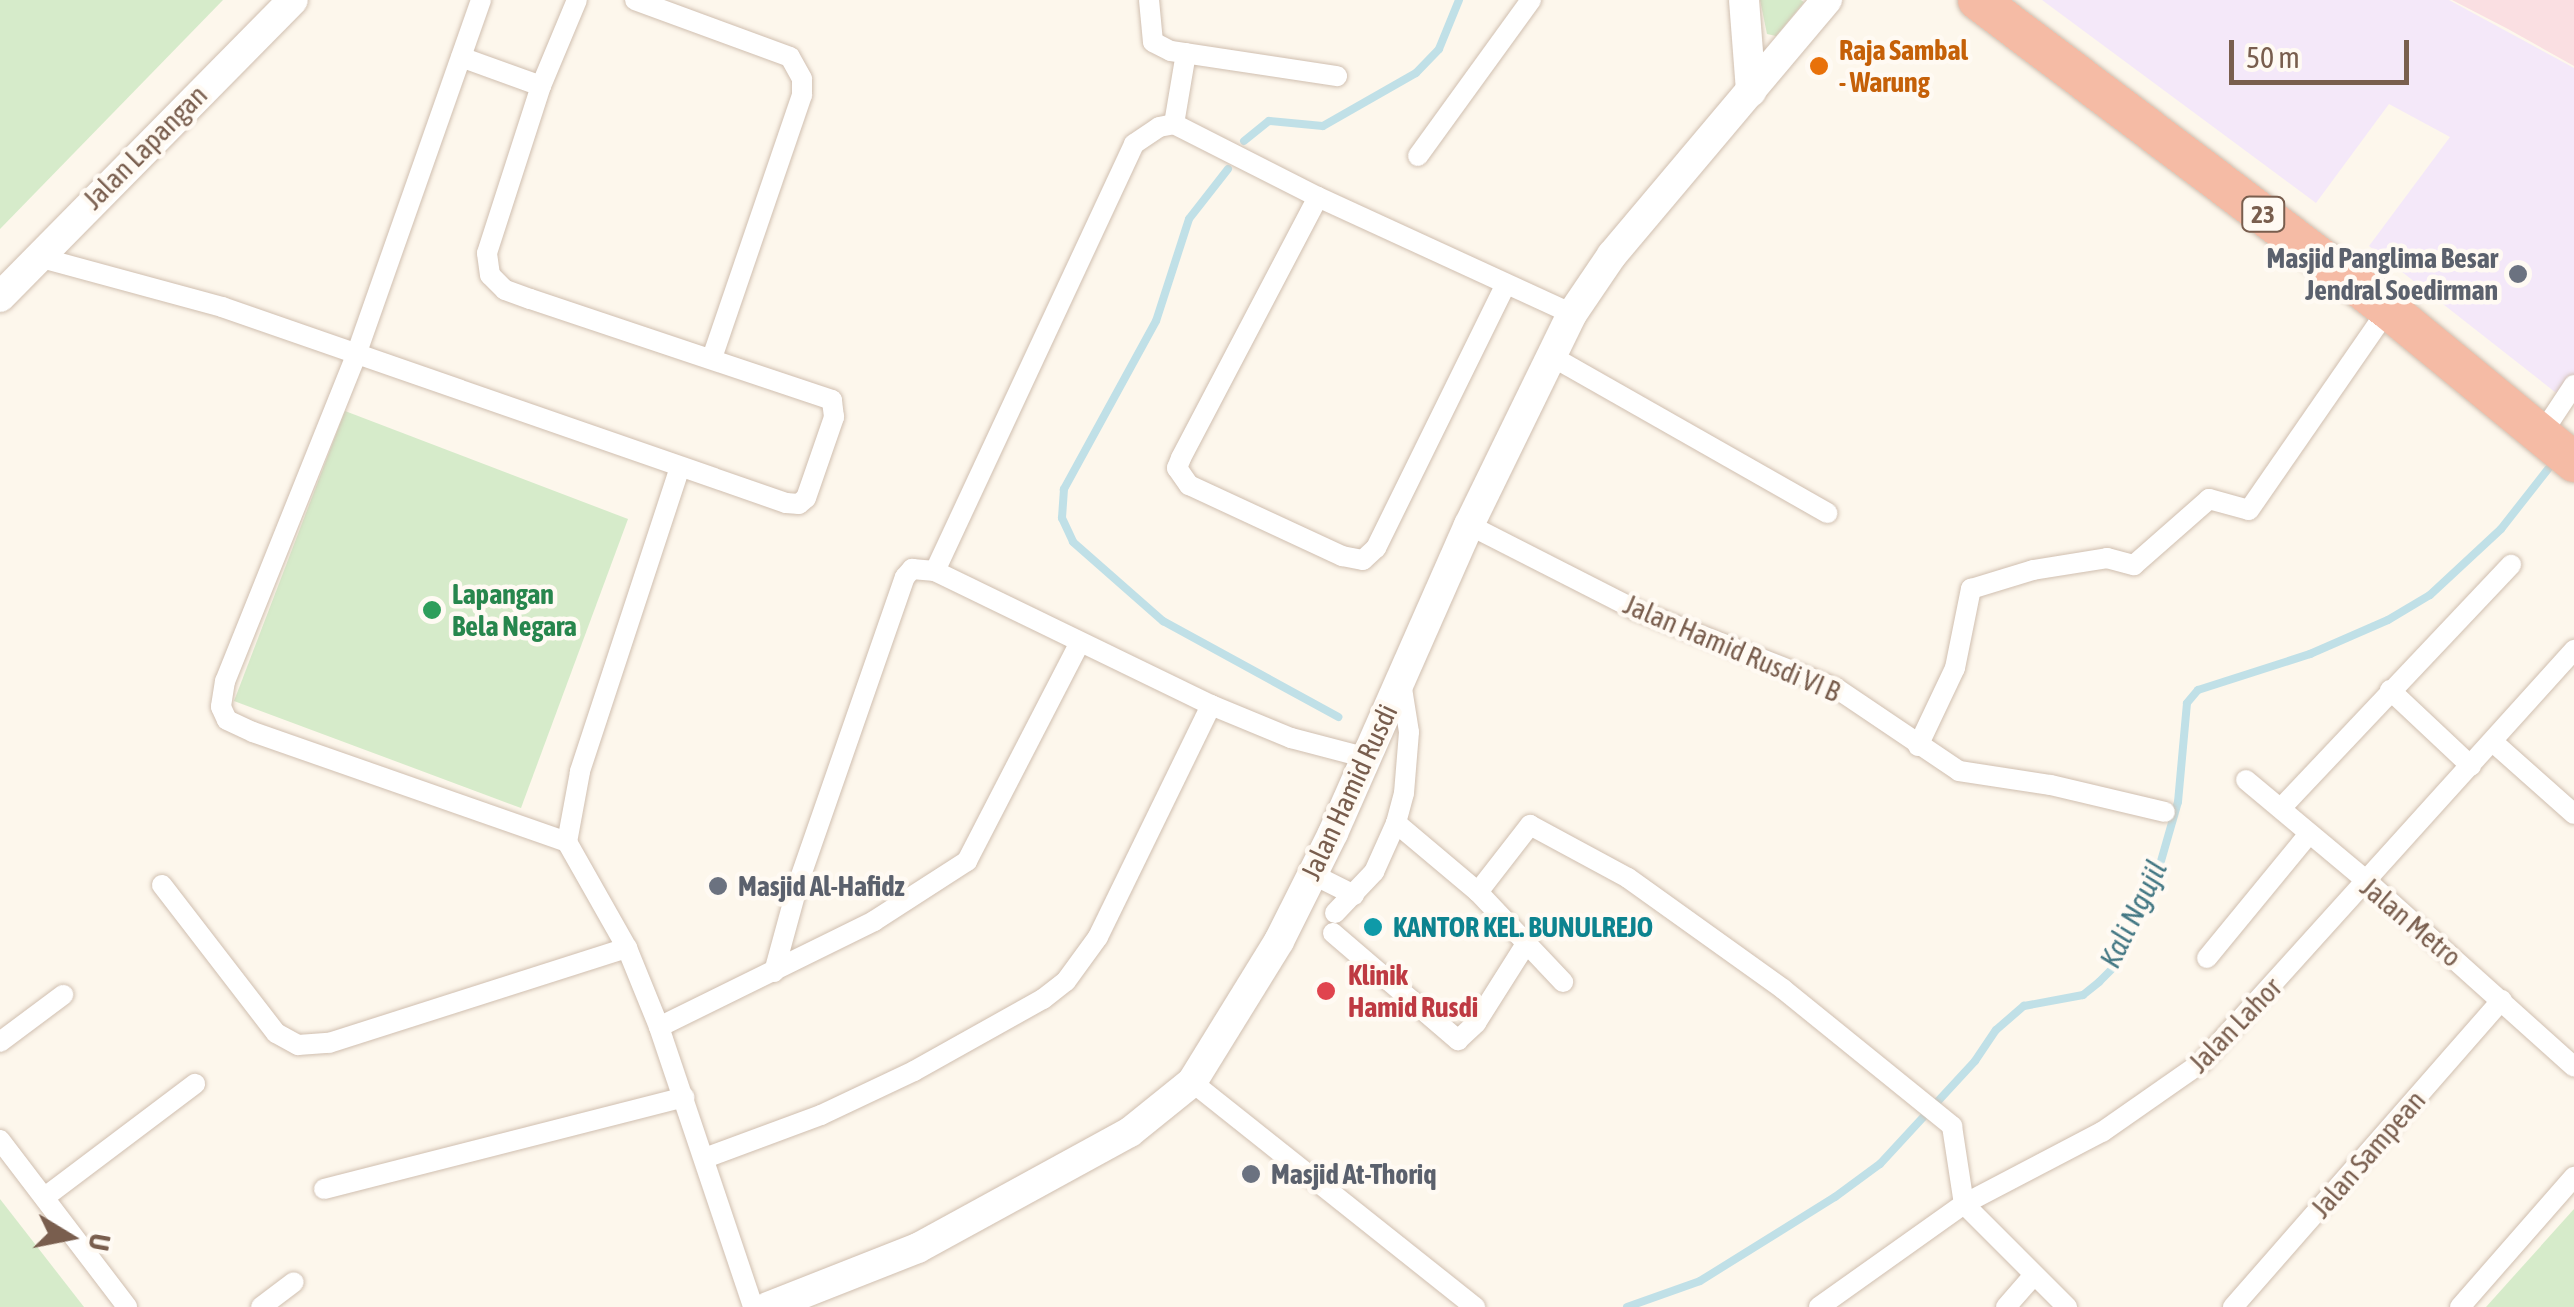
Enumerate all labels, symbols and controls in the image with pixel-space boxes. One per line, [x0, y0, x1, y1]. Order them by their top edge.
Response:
scale bar [2234, 20, 2414, 82]
place label: Raja Sambal - Warung [1839, 33, 1968, 99]
text: 50 m [2246, 40, 2300, 74]
marker: Raja Sambal - Warung [1808, 55, 1830, 77]
street label: Jalan Lapangan [76, 78, 214, 216]
road number: 23 [2240, 194, 2286, 234]
place label: Masjid Panglima Besar Jendral Soedirman [2267, 241, 2498, 307]
marker: Masjid Panglima Besar Jendral Soedirman [2507, 263, 2529, 285]
place label: Lapangan Bela Negara [452, 577, 577, 643]
street label: Jalan Hamid Rusdi VI B [1619, 587, 1845, 709]
marker: Lapangan Bela Negara [421, 599, 443, 621]
street label: Jalan Hamid Rusdi [1294, 699, 1404, 885]
water label: Kali Ngujil [2092, 854, 2174, 974]
place label: Masjid Al-Hafidz [738, 869, 905, 903]
street label: Jalan Metro [2354, 870, 2468, 974]
marker: Masjid Al-Hafidz [707, 875, 729, 897]
place label: KANTOR KEL. BUNULREJO [1393, 910, 1653, 944]
marker: KANTOR KEL. BUNULREJO [1362, 916, 1384, 938]
place label: Klinik Hamid Rusdi [1348, 958, 1478, 1024]
street label: Jalan Lahor [2182, 971, 2288, 1079]
marker: Klinik Hamid Rusdi [1313, 978, 1339, 1004]
street label: Jalan Sampean [2304, 1084, 2432, 1224]
place label: Masjid At-Thoriq [1271, 1157, 1436, 1191]
marker: Masjid At-Thoriq [1240, 1163, 1262, 1185]
north arrow [20, 1187, 120, 1287]
text: U [82, 1231, 117, 1253]

